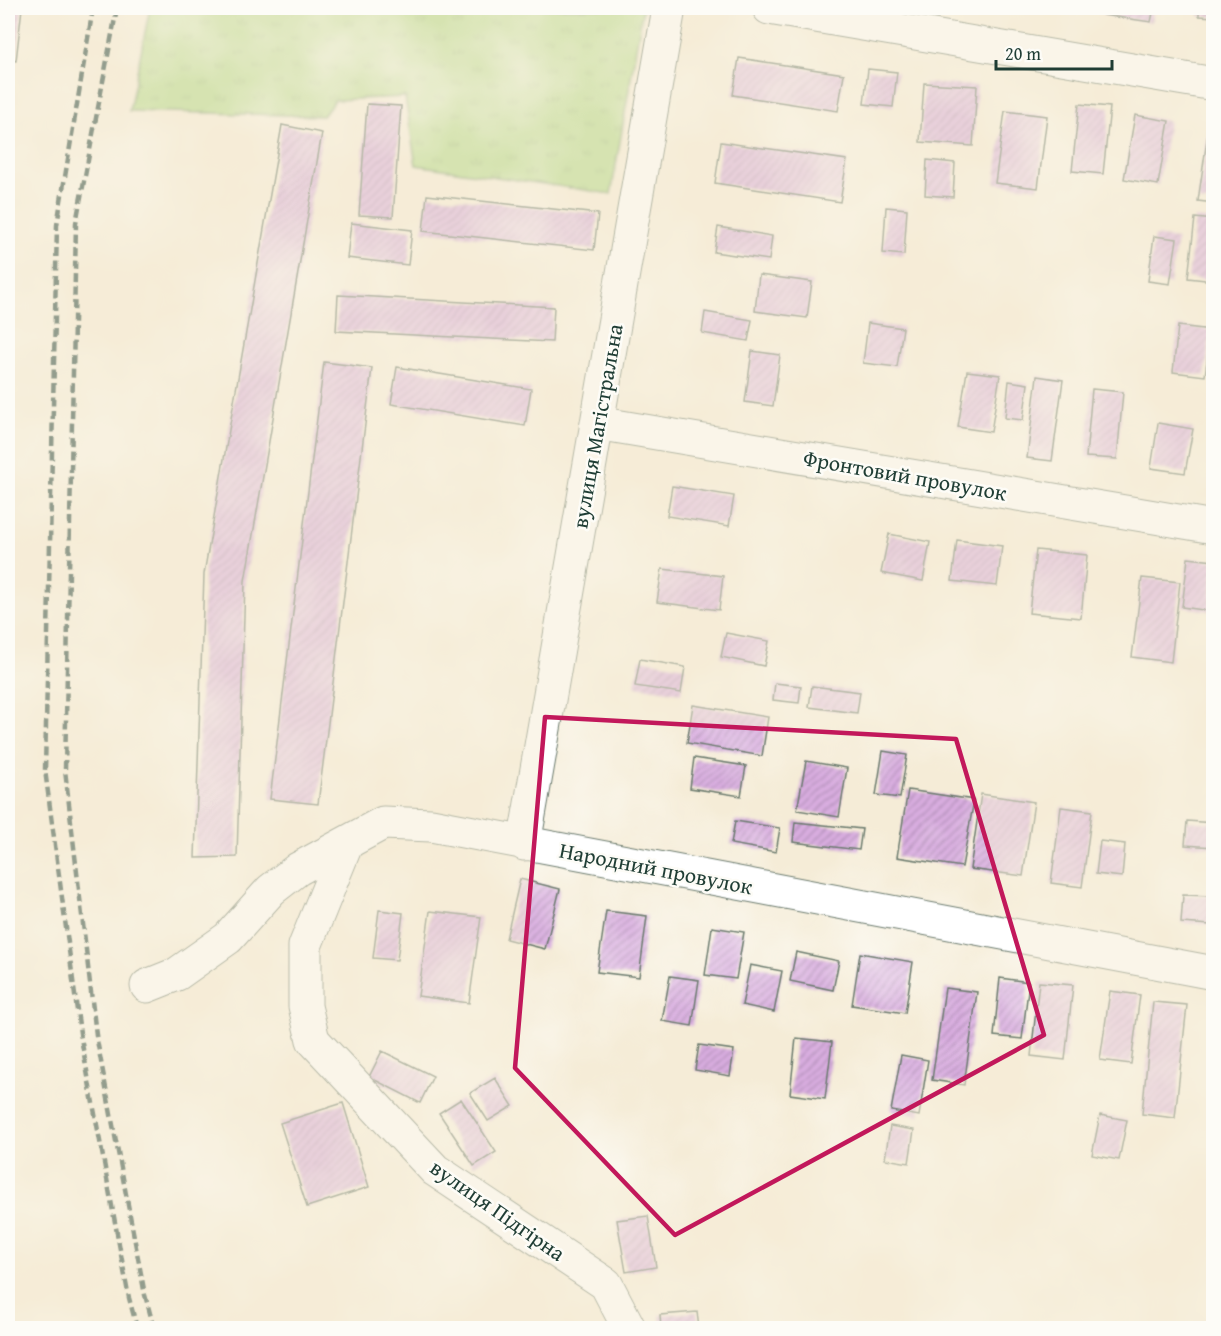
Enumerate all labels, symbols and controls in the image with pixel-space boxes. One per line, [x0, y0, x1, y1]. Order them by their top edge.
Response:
scale bar [996, 33, 1112, 71]
text: 20 m [1005, 40, 1041, 67]
street label: вулиця Магістральна [563, 321, 631, 531]
street label: Фронтовий провулок [801, 441, 1010, 509]
street label: Народний провулок [557, 834, 756, 903]
street label: вулиця Підгірна [424, 1151, 573, 1269]

